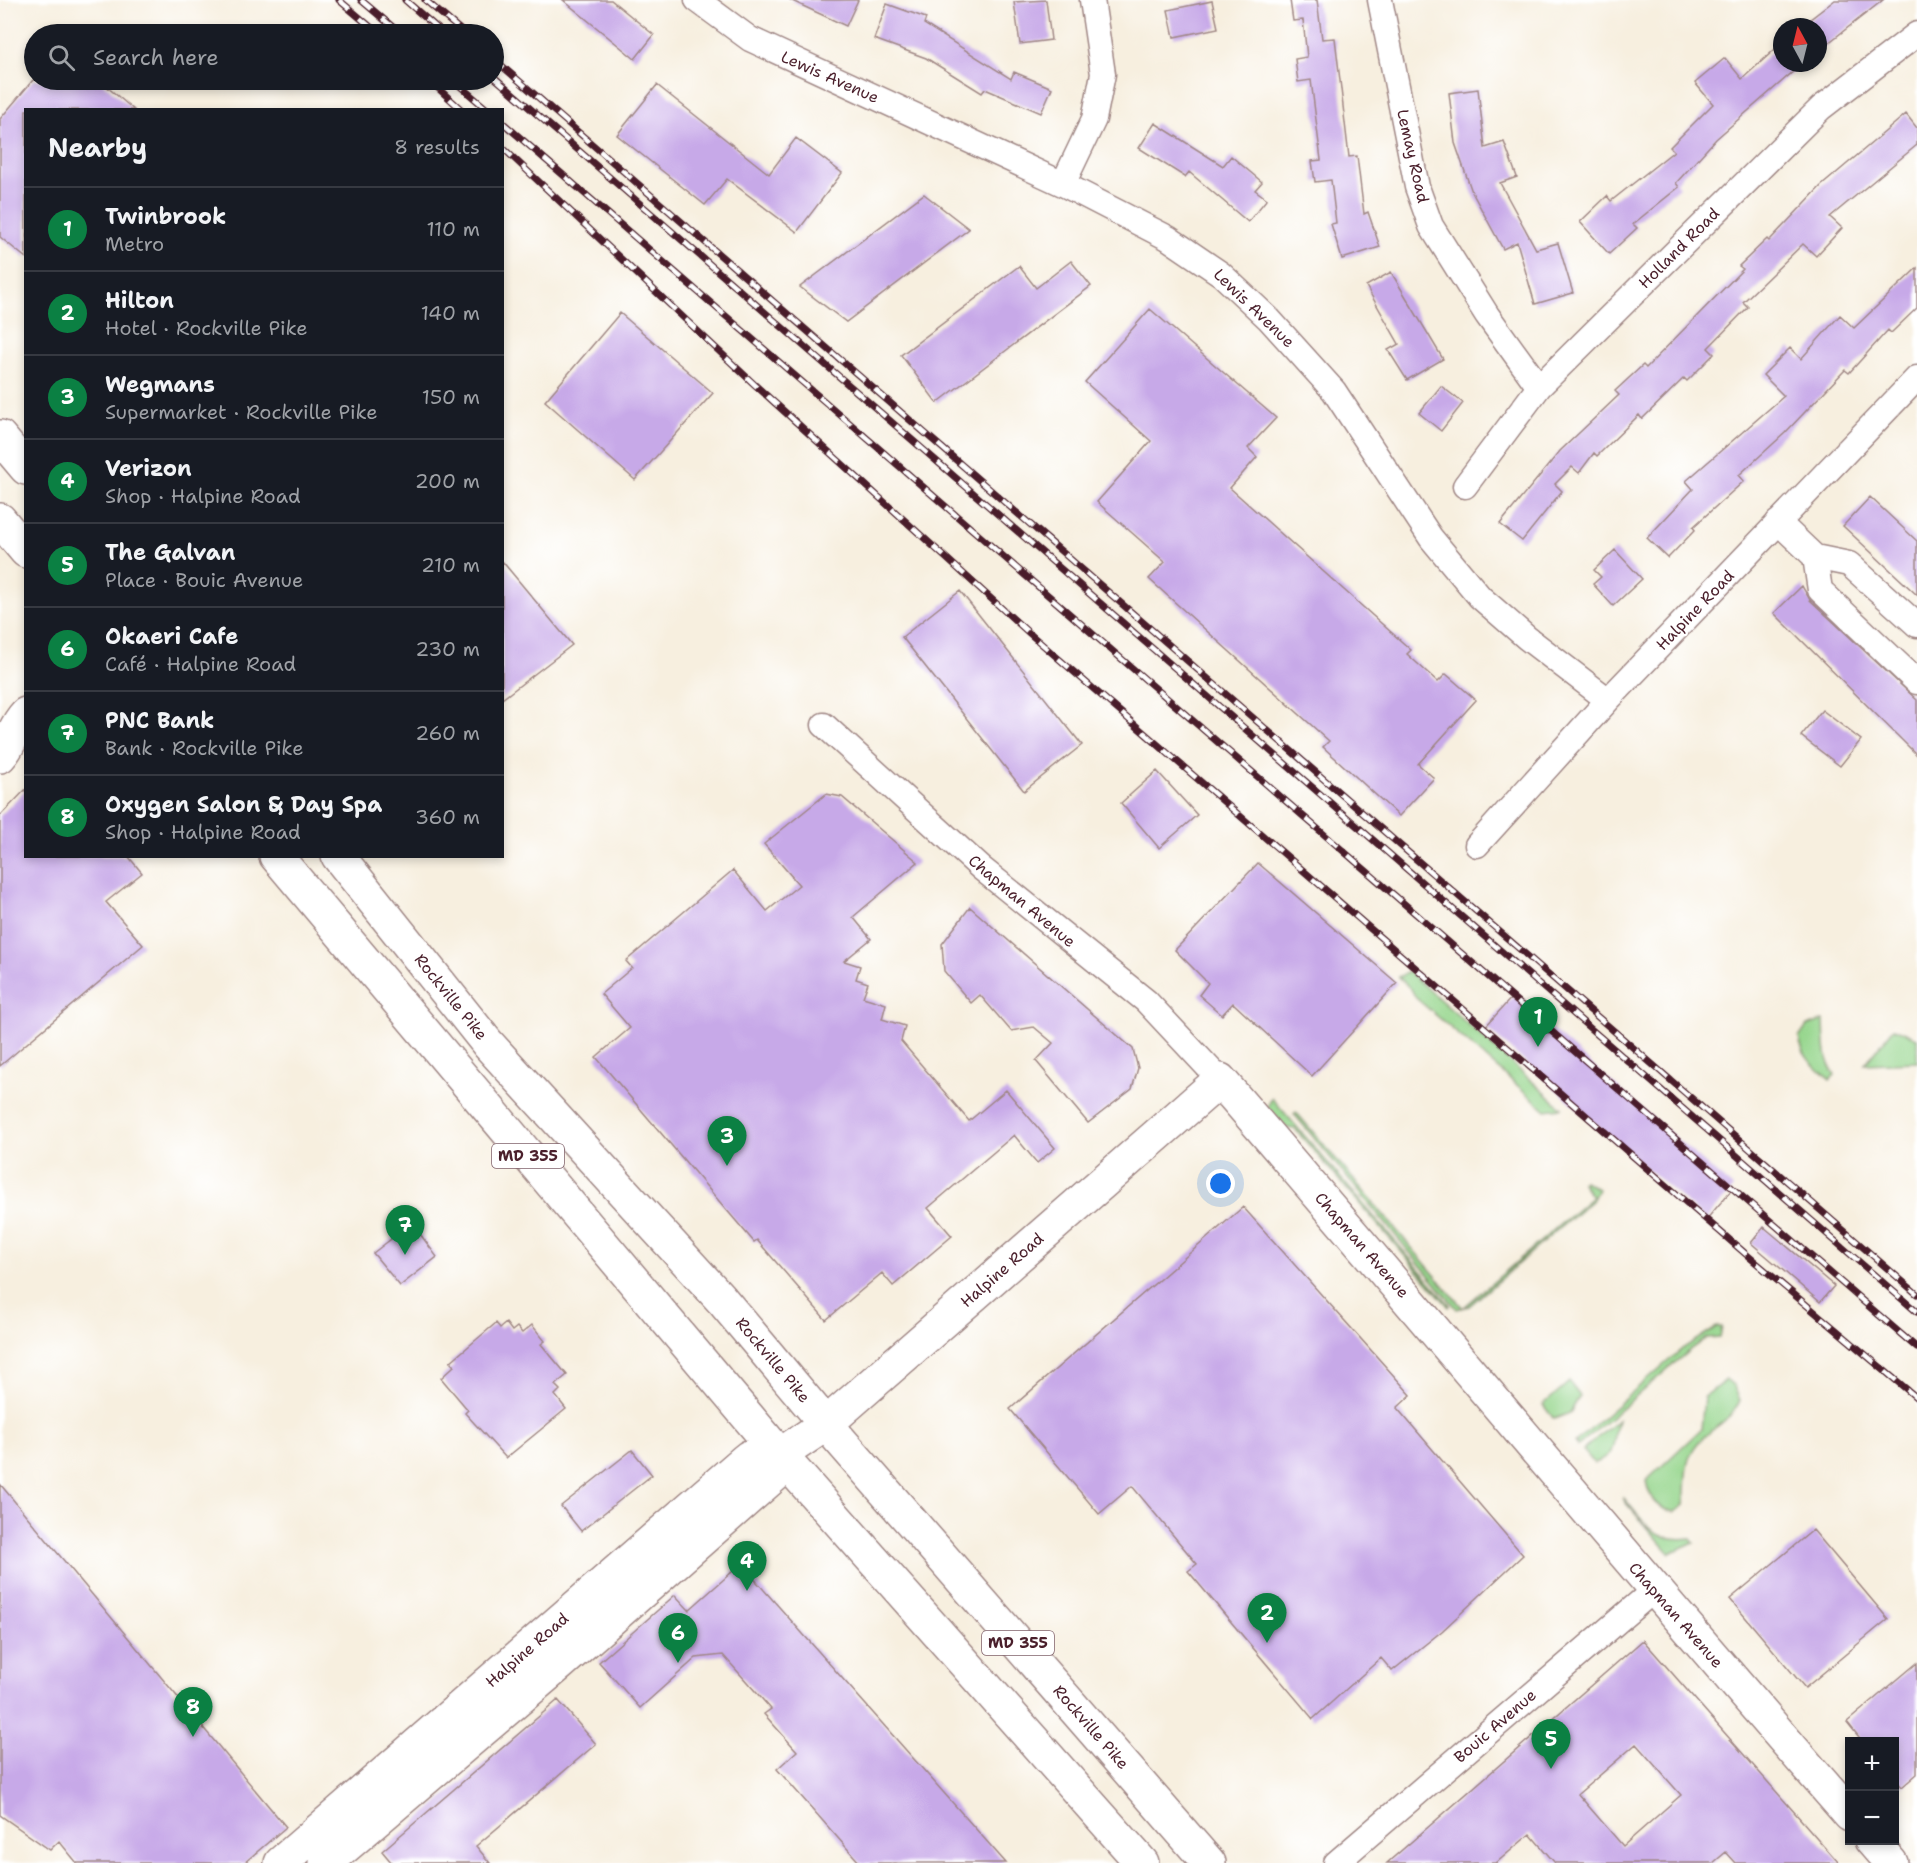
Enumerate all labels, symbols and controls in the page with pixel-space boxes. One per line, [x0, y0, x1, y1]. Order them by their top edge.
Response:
north arrow [1773, 18, 1827, 72]
search box [24, 24, 504, 90]
icon: search [45, 41, 78, 74]
text: Search here [93, 43, 219, 72]
street label: Lewis Avenue [778, 46, 882, 108]
street label: Lemay Road [1392, 107, 1434, 205]
text: Nearby [48, 130, 147, 165]
text: 8 results [394, 134, 480, 160]
text: Twinbrook [105, 202, 226, 231]
street label: Holland Road [1634, 203, 1724, 293]
text: 1 [63, 216, 72, 242]
text: 110 m [426, 216, 480, 242]
text: Metro [105, 231, 164, 257]
street label: Lewis Avenue [1209, 264, 1299, 352]
text: Hilton [105, 286, 174, 315]
text: 2 [61, 300, 75, 326]
text: 140 m [421, 300, 480, 326]
text: Hotel · Rockville Pike [105, 315, 308, 341]
text: Wegmans [105, 370, 215, 399]
text: 3 [61, 384, 75, 410]
text: 150 m [422, 384, 480, 410]
text: Supermarket · Rockville Pike [105, 399, 378, 425]
text: Verizon [105, 454, 192, 483]
text: 4 [61, 468, 75, 494]
text: 200 m [415, 468, 480, 494]
text: Shop · Halpine Road [105, 483, 301, 509]
text: The Galvan [105, 538, 235, 567]
text: 5 [61, 552, 74, 578]
text: 210 m [421, 552, 480, 578]
street label: Halpine Road [1651, 565, 1739, 655]
text: Place · Bouic Avenue [105, 567, 303, 593]
text: Okaeri Cafe [105, 622, 238, 651]
text: 6 [61, 636, 75, 662]
text: 230 m [415, 636, 480, 662]
text: Café · Halpine Road [105, 651, 296, 677]
text: PNC Bank [105, 706, 214, 735]
text: 7 [61, 720, 75, 746]
text: 260 m [415, 720, 480, 746]
text: Bank · Rockville Pike [105, 735, 303, 761]
text: Oxygen Salon & Day Spa [105, 790, 382, 819]
text: 8 [61, 804, 75, 830]
text: 360 m [415, 804, 480, 830]
text: Shop · Halpine Road [105, 819, 301, 845]
street label: Chapman Avenue [964, 850, 1080, 952]
street label: Rockville Pike [410, 950, 492, 1044]
pin: 1 [1518, 998, 1558, 1047]
pin: 3 [708, 1116, 746, 1166]
road number: MD 355 [492, 1144, 564, 1168]
your location [1206, 1169, 1235, 1198]
street label: Chapman Avenue [1310, 1188, 1414, 1302]
pin: 7 [386, 1206, 424, 1255]
street label: Halpine Road [956, 1228, 1048, 1312]
street label: Rockville Pike [731, 1313, 815, 1407]
pin: 4 [728, 1542, 766, 1591]
street label: Chapman Avenue [1624, 1558, 1728, 1672]
pin: 2 [1248, 1594, 1286, 1643]
street label: Halpine Road [481, 1608, 573, 1692]
pin: 6 [658, 1614, 698, 1663]
road number: MD 355 [982, 1631, 1054, 1655]
street label: Rockville Pike [1049, 1680, 1133, 1774]
street label: Bouic Avenue [1449, 1684, 1541, 1768]
pin: 8 [174, 1688, 212, 1737]
pin: 5 [1532, 1720, 1570, 1769]
map controls [1845, 1737, 1899, 1845]
button: + [1845, 1737, 1899, 1791]
button: − [1845, 1791, 1899, 1845]

